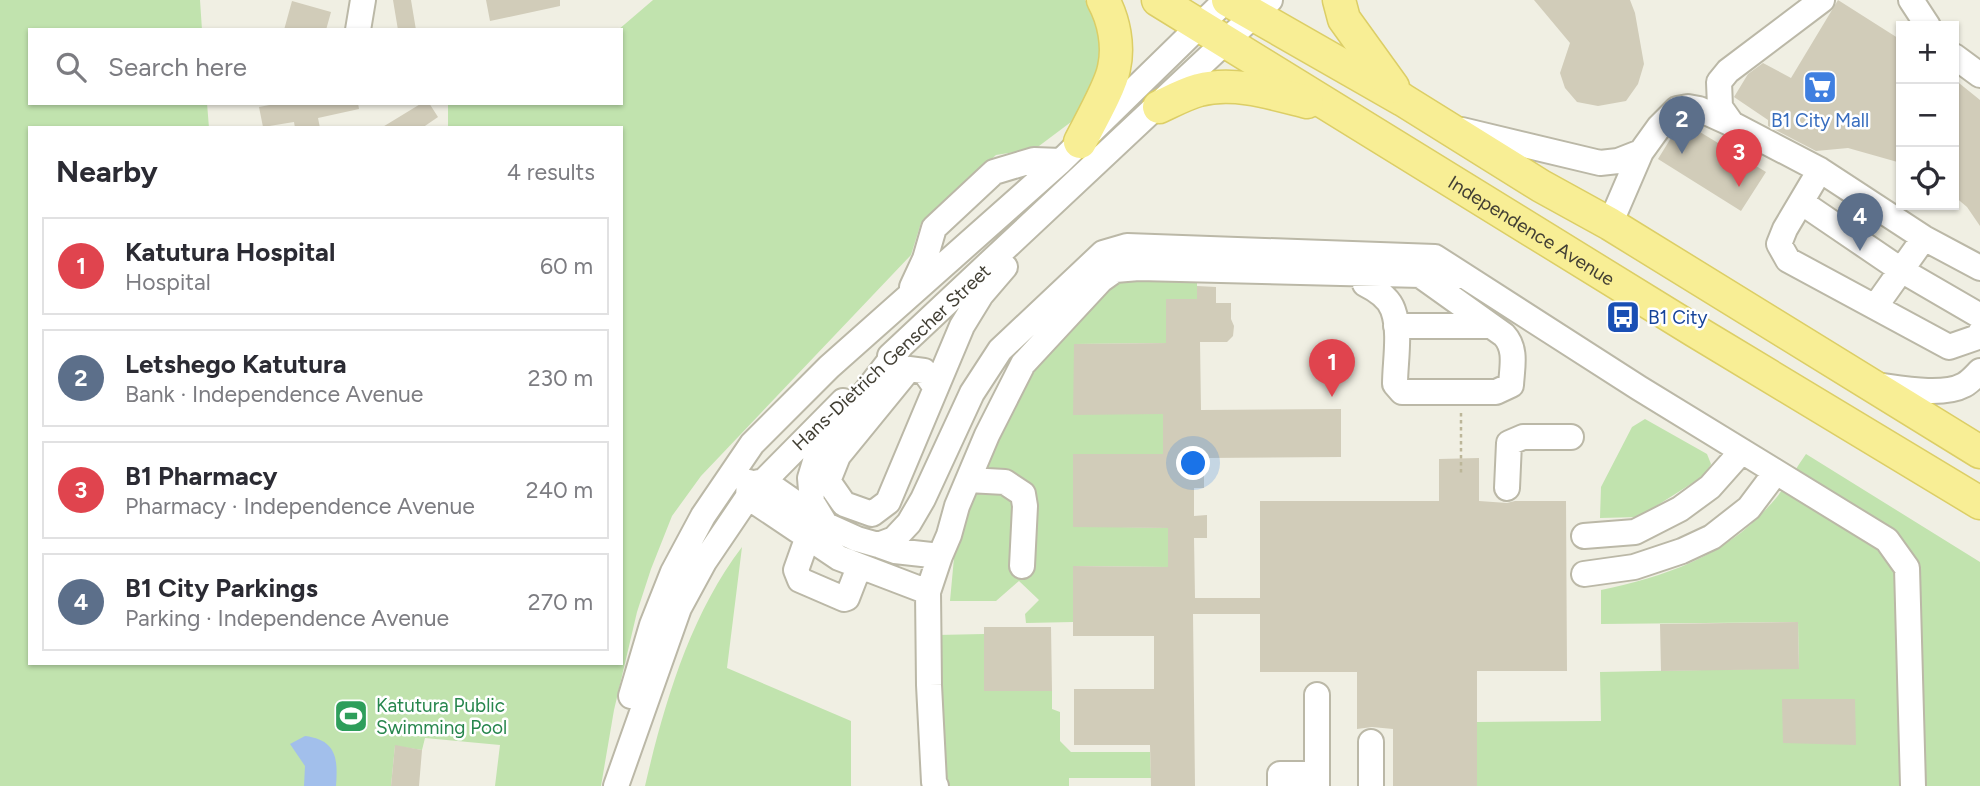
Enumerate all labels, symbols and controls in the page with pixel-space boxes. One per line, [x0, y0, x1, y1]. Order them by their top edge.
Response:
map controls [1896, 21, 1959, 210]
button: + [1896, 21, 1959, 84]
search box [28, 28, 623, 105]
icon: search [52, 48, 90, 86]
text: Search here [108, 51, 247, 83]
supermarket icon: B1 City Mall [1801, 68, 1839, 106]
button: − [1896, 84, 1959, 147]
pin: 2 [1659, 96, 1705, 154]
place label: B1 City Mall [1771, 109, 1869, 132]
pin: 3 [1716, 129, 1762, 187]
button: locate [1896, 147, 1959, 210]
text: Nearby [56, 153, 158, 190]
text: 4 results [507, 158, 595, 186]
street label: Independence Avenue [1444, 171, 1619, 291]
pin: 4 [1837, 193, 1883, 251]
text: Katutura Hospital [125, 236, 335, 268]
text: 1 [76, 252, 86, 280]
text: 60 m [540, 252, 593, 280]
street label: Hans-Dietrich Genscher Street [787, 259, 995, 455]
text: Hospital [125, 268, 211, 296]
bus stop icon: B1 City [1604, 298, 1642, 336]
place label: B1 City [1648, 306, 1707, 329]
pin: 1 [1309, 339, 1355, 397]
text: Letshego Katutura [125, 348, 347, 380]
text: 2 [74, 364, 88, 392]
text: 230 m [528, 364, 593, 392]
text: Bank · Independence Avenue [125, 380, 423, 408]
your location [1176, 446, 1210, 480]
text: B1 Pharmacy [125, 460, 277, 492]
text: 3 [75, 476, 87, 504]
text: 240 m [526, 476, 593, 504]
text: Pharmacy · Independence Avenue [125, 492, 475, 520]
text: B1 City Parkings [125, 572, 318, 604]
text: 4 [74, 588, 88, 616]
text: 270 m [528, 588, 593, 616]
text: Parking · Independence Avenue [125, 604, 449, 632]
place label: Katutura Public Swimming Pool [376, 694, 507, 739]
sports icon: Katutura Public Swimming Pool [332, 697, 370, 735]

